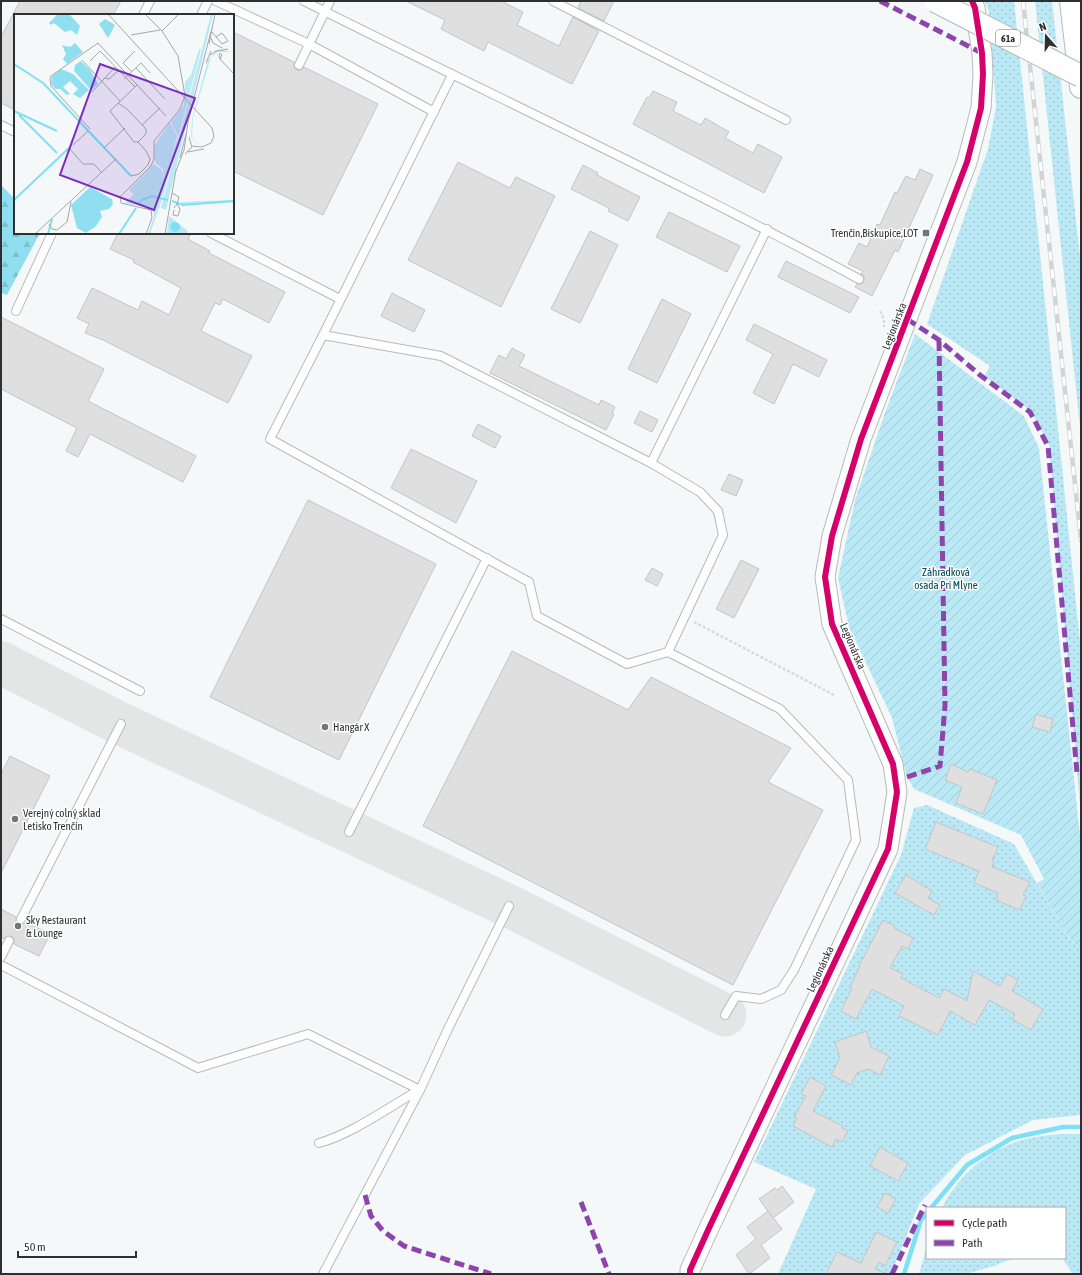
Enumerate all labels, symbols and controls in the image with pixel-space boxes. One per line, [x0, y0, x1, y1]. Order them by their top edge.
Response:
inset map [14, 14, 234, 234]
north arrow [1026, 16, 1066, 56]
text: N [1037, 20, 1048, 33]
road number: 61a [996, 30, 1020, 46]
place label: Trenčín,Biskupice,LOT [831, 227, 918, 239]
marker: Trenčín,Biskupice,LOT [921, 228, 931, 238]
street label: Legionárska [880, 301, 908, 351]
park label: Záhradková osada Pri Mlyne [914, 566, 978, 591]
street label: Legionárska [838, 621, 868, 671]
place label: Hangár X [333, 721, 369, 733]
marker: Hangár X [320, 722, 330, 732]
place label: Verejný colný sklad Letisko Trenčín [23, 807, 101, 832]
marker: Verejný colný sklad Letisko Trenčín [10, 814, 20, 824]
place label: Sky Restaurant & Lounge [26, 914, 86, 939]
marker: Sky Restaurant & Lounge [13, 921, 23, 931]
street label: Legionárska [804, 944, 836, 994]
legend [926, 1207, 1066, 1259]
text: Cycle path [962, 1216, 1007, 1230]
scale bar [18, 1233, 136, 1259]
text: Path [962, 1236, 983, 1250]
text: 50 m [24, 1240, 46, 1254]

